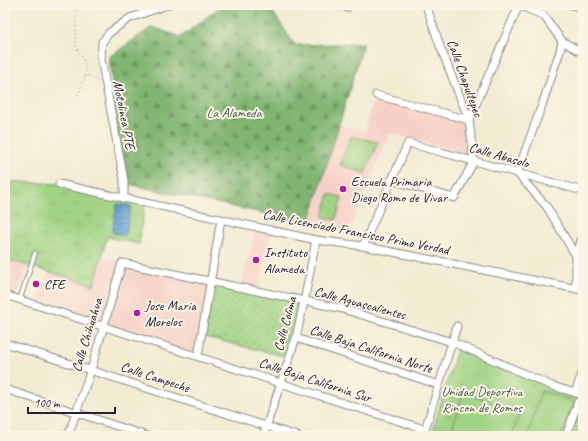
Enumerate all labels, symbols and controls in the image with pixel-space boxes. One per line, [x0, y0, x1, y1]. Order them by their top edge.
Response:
street label: Calle Chapultepec [443, 37, 487, 120]
street label: Motolinea PTE [109, 79, 139, 152]
park label: La Alameda [206, 104, 262, 121]
street label: Calle Abasolo [467, 138, 533, 172]
place label: Escuela Primaria Diego Romo de Vivar [351, 173, 448, 206]
marker: Escuela Primaria Diego Romo de Vivar [338, 184, 348, 194]
street label: Calle Licenciado Francisco Primo Verdad [262, 206, 453, 259]
place label: Instituto Alameda [264, 244, 308, 277]
marker: Instituto Alameda [251, 255, 261, 265]
place label: CFE [44, 276, 66, 293]
marker: CFE [31, 279, 41, 289]
street label: Calle Aguascalientes [312, 283, 409, 324]
street label: Calle Colima [270, 294, 301, 353]
street label: Calle Chihuahua [68, 295, 107, 374]
place label: Jose Maria Morelos [144, 297, 197, 330]
marker: Jose Maria Morelos [132, 308, 142, 318]
street label: Calle Baja California Norte [308, 321, 436, 377]
street label: Calle Baja California Sur [257, 354, 374, 406]
street label: Calle Campeche [118, 358, 193, 397]
park label: Unidad Deportiva Rincon de Romos [441, 383, 524, 416]
scale bar [28, 389, 115, 415]
text: 100 m [34, 395, 61, 411]

